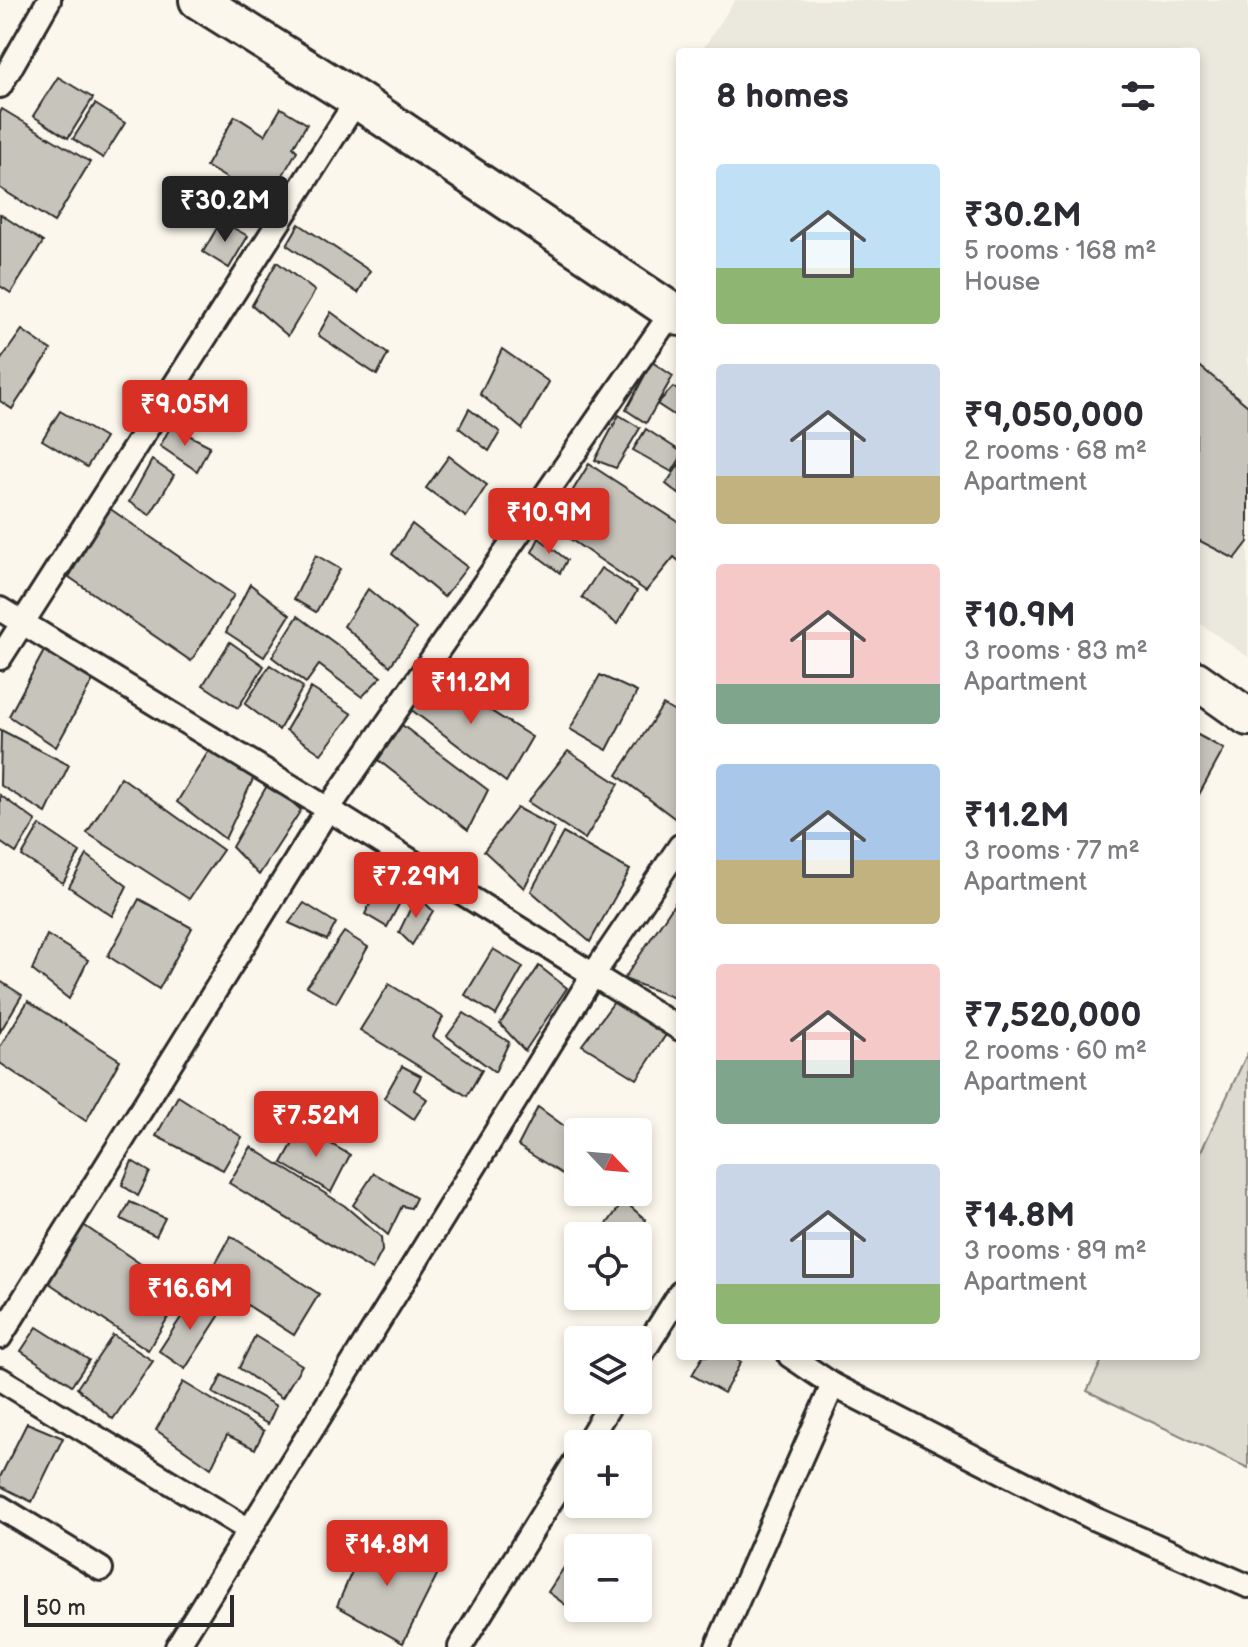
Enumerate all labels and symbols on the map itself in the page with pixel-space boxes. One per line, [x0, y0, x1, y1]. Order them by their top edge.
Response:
pin: ₹30.2M [160, 176, 290, 244]
pin: ₹9.05M [120, 380, 250, 448]
pin: ₹10.9M [484, 488, 614, 556]
pin: ₹11.2M [406, 658, 536, 726]
pin: ₹7.29M [351, 852, 481, 920]
pin: ₹7.52M [251, 1091, 381, 1159]
north arrow [564, 1118, 652, 1206]
pin: ₹16.6M [125, 1264, 255, 1332]
pin: ₹14.8M [322, 1520, 452, 1588]
scale bar [24, 1591, 234, 1627]

